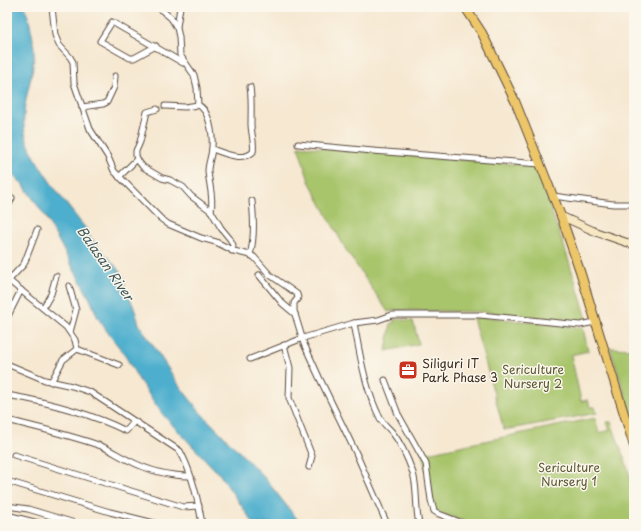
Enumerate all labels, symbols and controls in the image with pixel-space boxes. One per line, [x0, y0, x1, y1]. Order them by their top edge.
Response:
water label: Balasan River [73, 222, 140, 306]
place label: Siliguri IT Park Phase 3 [422, 354, 498, 386]
office icon: Siliguri IT Park Phase 3 [397, 359, 419, 381]
park label: Sericulture Nursery 2 [502, 360, 565, 392]
park label: Sericulture Nursery 1 [538, 458, 601, 490]

